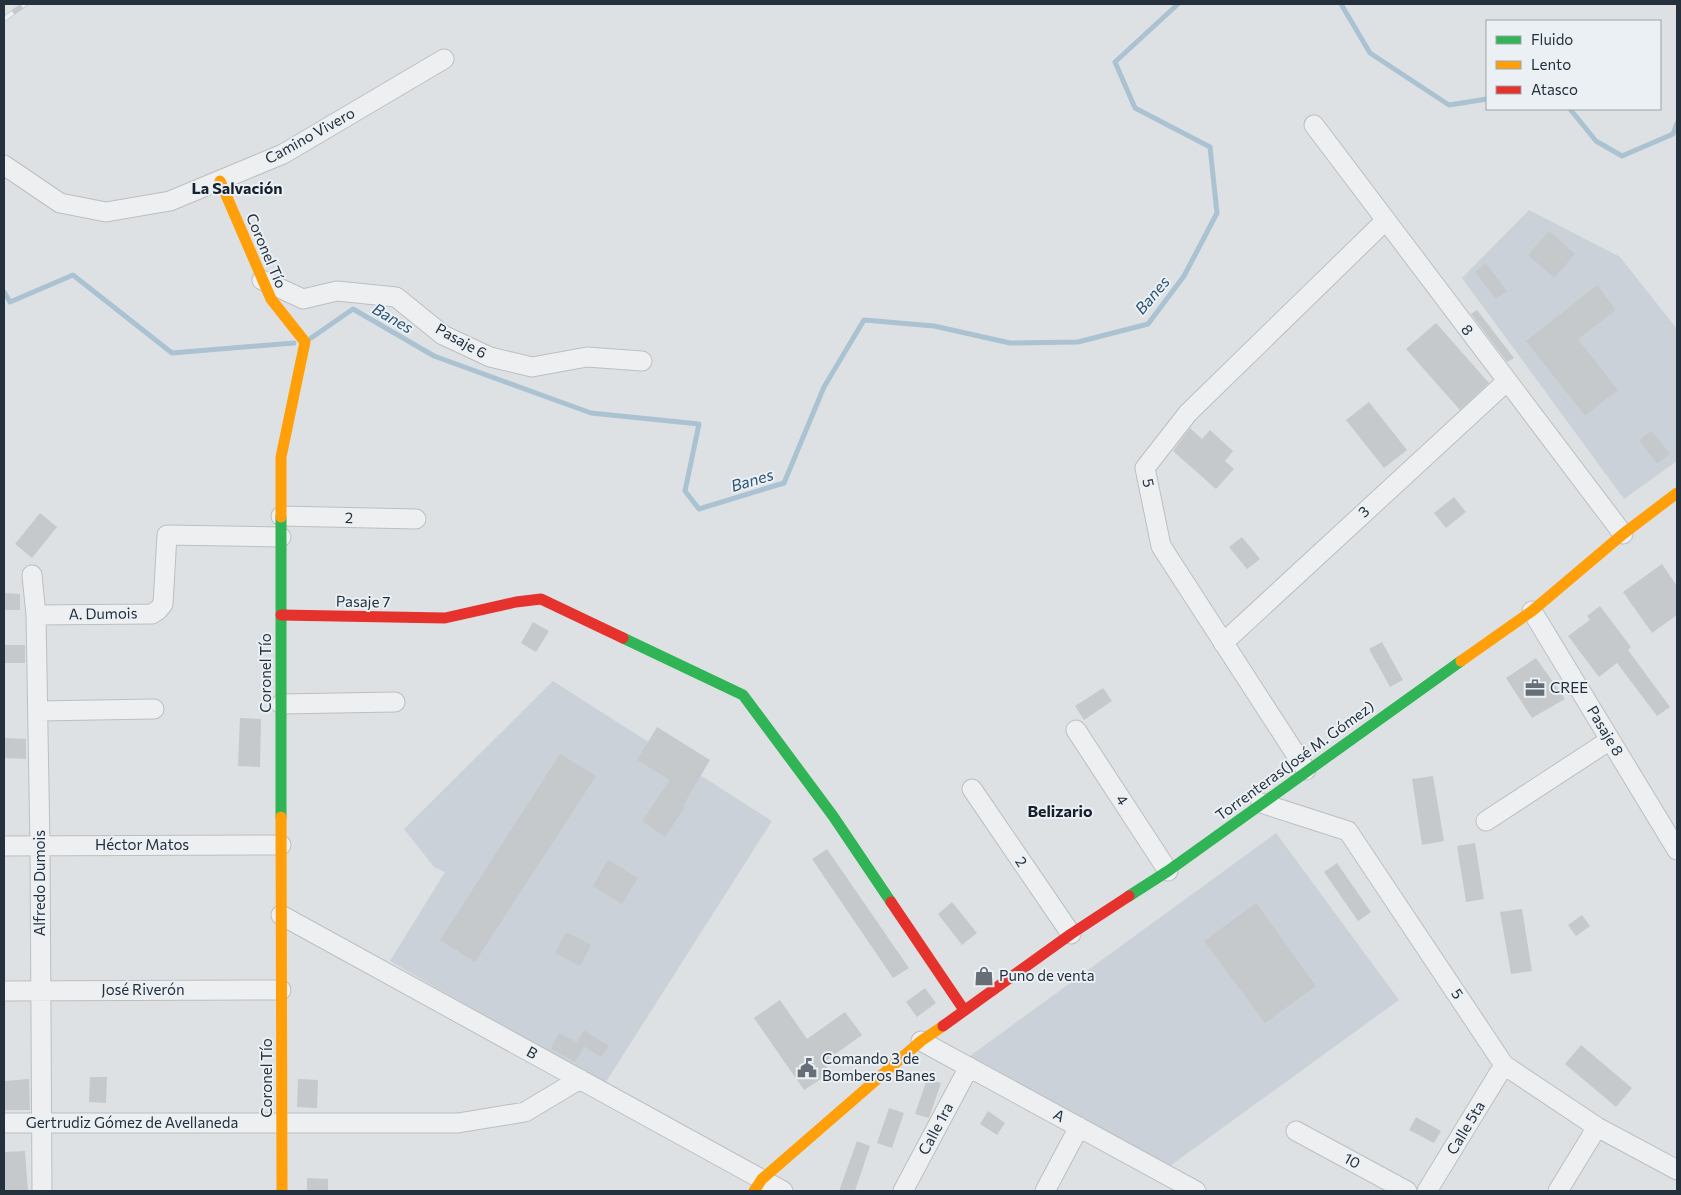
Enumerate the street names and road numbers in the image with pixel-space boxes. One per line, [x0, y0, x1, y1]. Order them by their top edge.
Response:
street label: Camino Vivero [262, 103, 358, 167]
street label: Coronel Tío [243, 210, 291, 291]
street label: Pasaje 6 [433, 319, 490, 361]
street label: 8 [1458, 320, 1478, 338]
street label: 5 [1139, 477, 1159, 489]
street label: 3 [1354, 502, 1373, 521]
street label: 2 [345, 508, 353, 526]
street label: Pasaje 7 [336, 592, 390, 610]
street label: A. Dumois [68, 603, 138, 623]
street label: Coronel Tío [256, 633, 274, 713]
street label: Torrenteras(José M. Gómez) [1212, 697, 1377, 824]
street label: Pasaje 8 [1584, 702, 1628, 759]
street label: 4 [1113, 791, 1133, 808]
street label: Alfredo Dumois [30, 830, 48, 936]
street label: Héctor Matos [95, 835, 189, 853]
street label: 2 [1012, 853, 1032, 870]
street label: José Riverón [101, 980, 185, 998]
street label: 5 [1448, 985, 1468, 1002]
street label: Coronel Tío [257, 1038, 275, 1118]
street label: B [524, 1042, 541, 1062]
street label: Calle 5ta [1442, 1098, 1488, 1157]
street label: Calle 1ra [914, 1099, 956, 1158]
street label: A [1051, 1105, 1068, 1126]
street label: Gertrudiz Gómez de Avellaneda [26, 1113, 238, 1131]
street label: 10 [1341, 1148, 1364, 1172]

